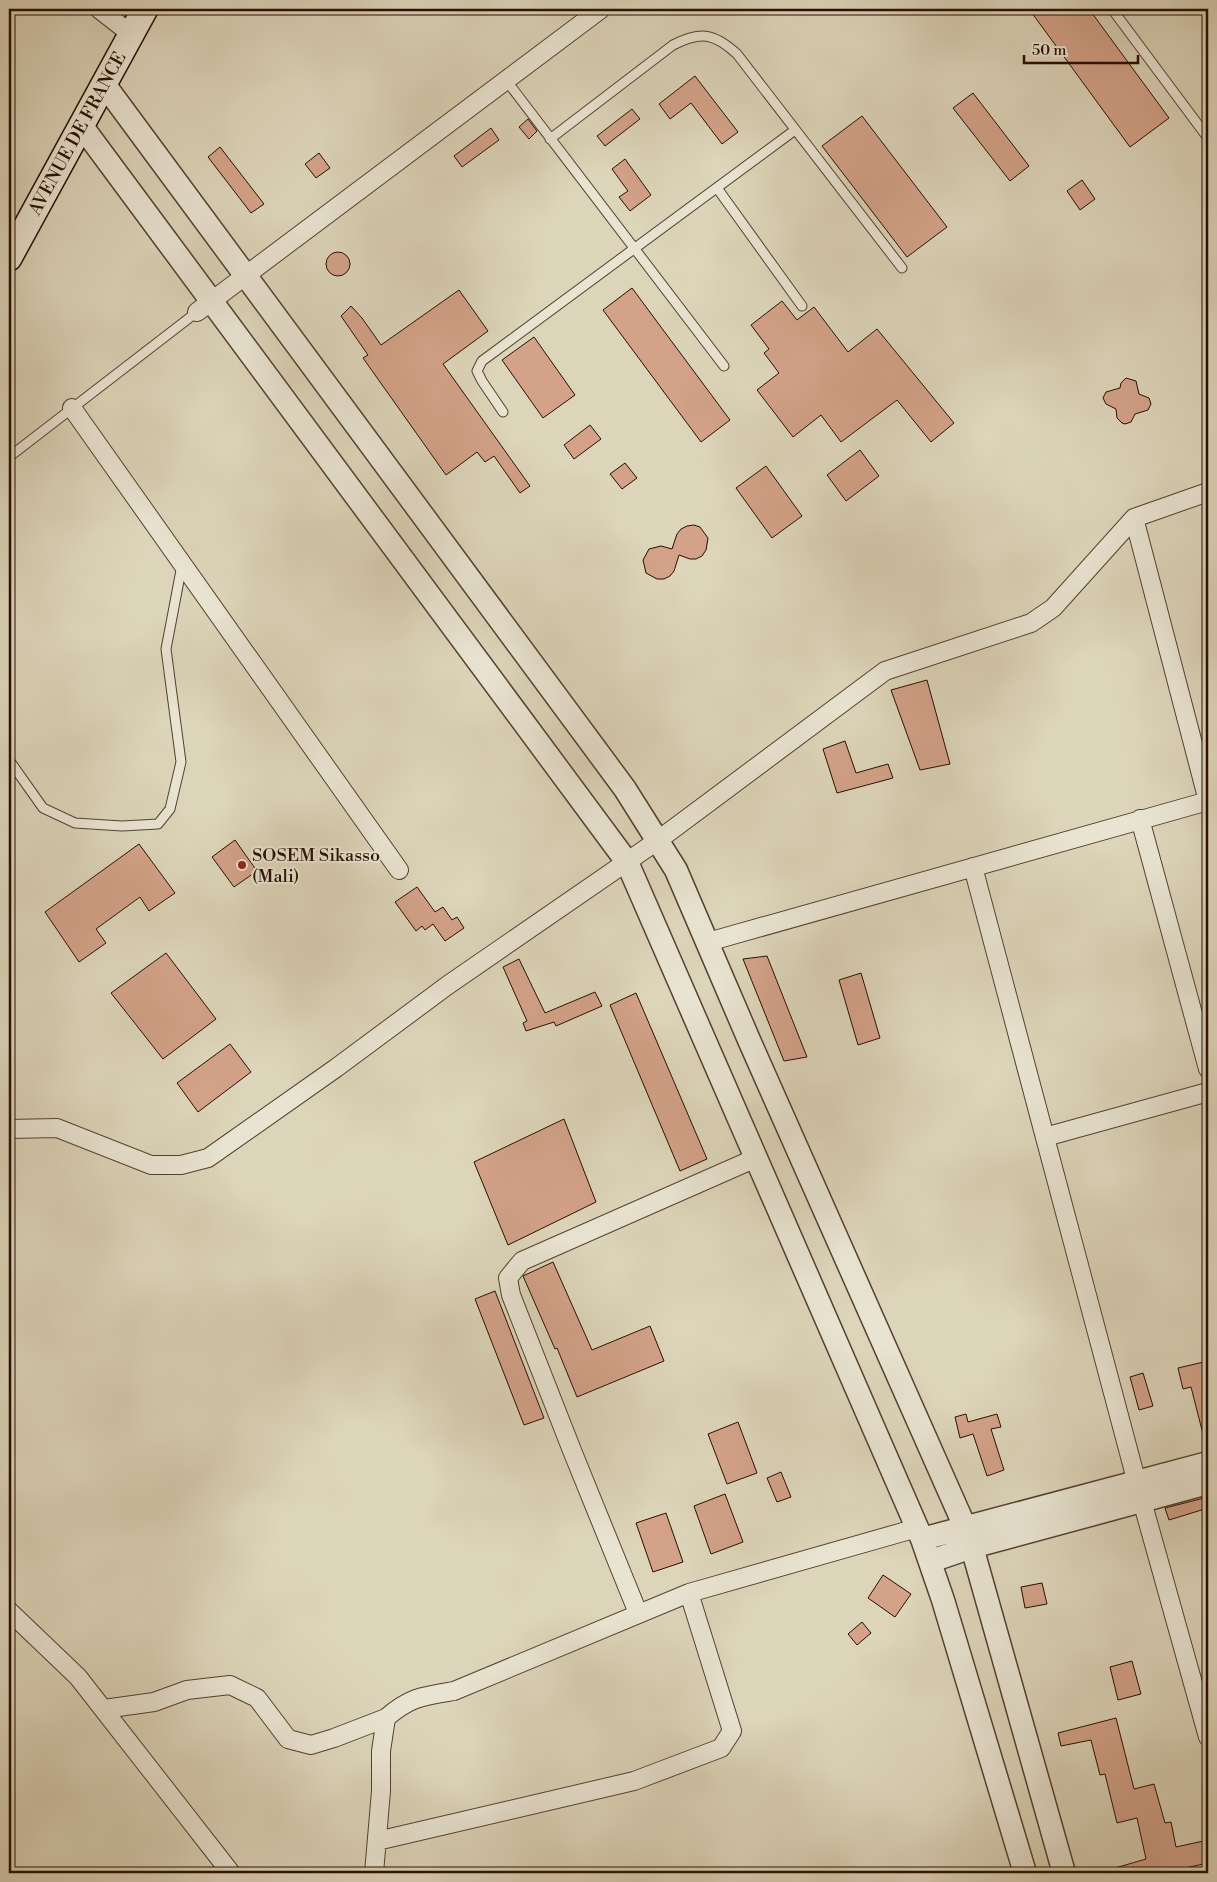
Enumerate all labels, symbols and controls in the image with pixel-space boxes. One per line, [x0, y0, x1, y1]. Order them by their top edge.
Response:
scale bar [1024, 32, 1138, 64]
text: 50 m [1032, 41, 1066, 60]
street label: AVENUE DE FRANCE [23, 48, 131, 220]
place label: SOSEM Sikasso (Mali) [252, 844, 380, 888]
marker: SOSEM Sikasso (Mali) [236, 859, 248, 871]

